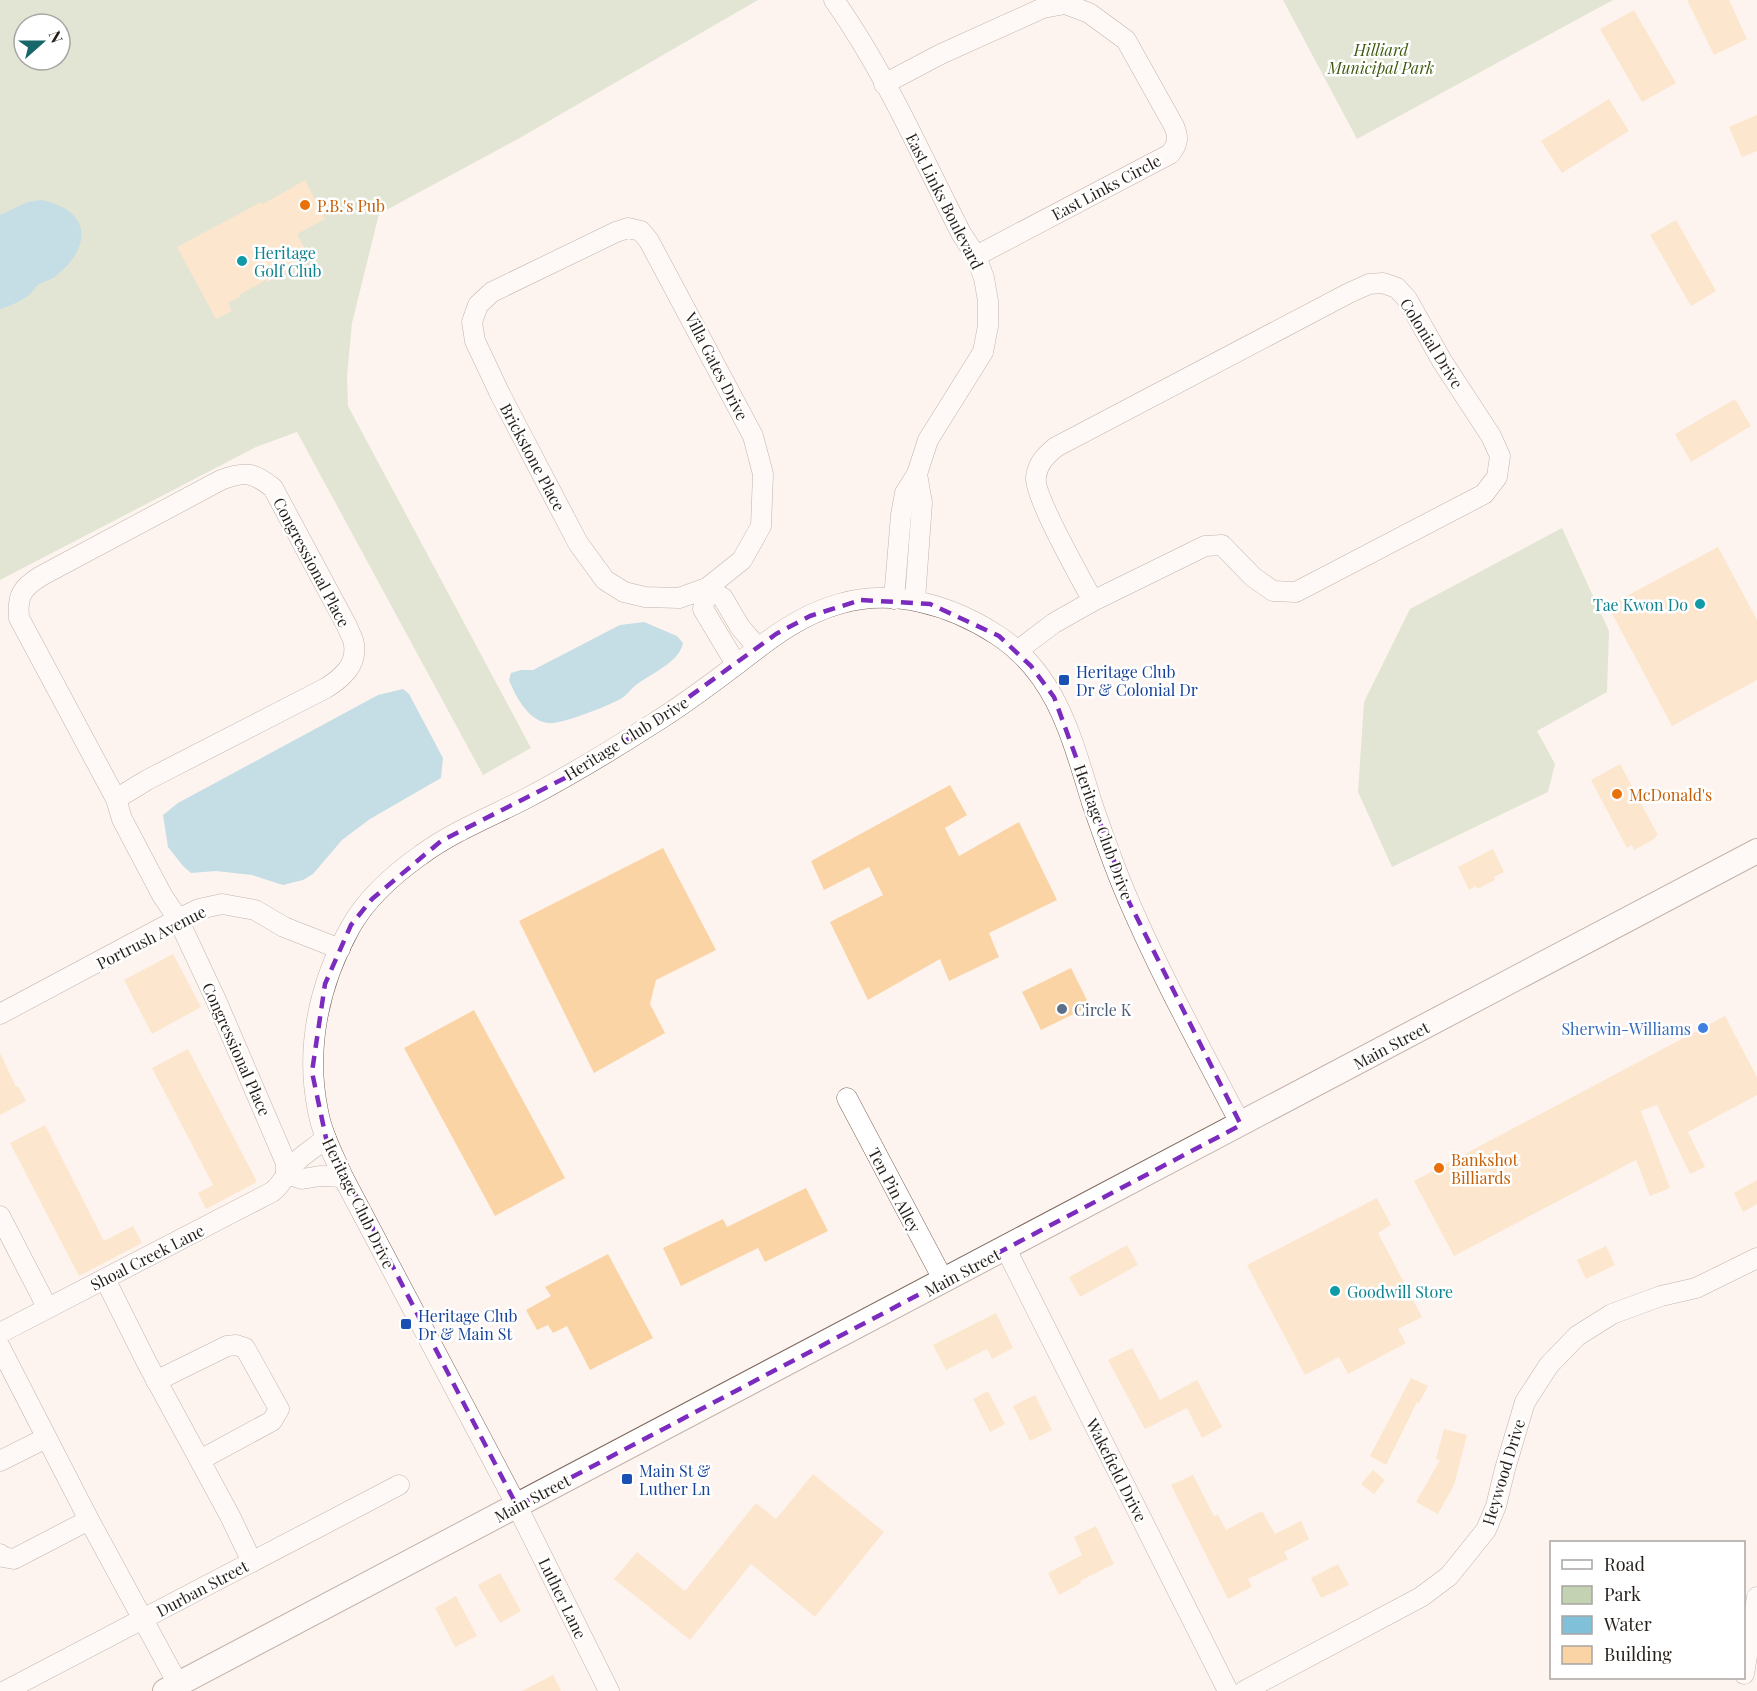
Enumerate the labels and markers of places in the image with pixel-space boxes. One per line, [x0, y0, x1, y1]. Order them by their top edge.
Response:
place label: P.B.'s Pub [317, 195, 385, 216]
marker: P.B.'s Pub [298, 198, 312, 212]
place label: Heritage Golf Club [254, 242, 322, 281]
marker: Heritage Golf Club [235, 254, 249, 268]
place label: Tae Kwon Do [1593, 594, 1688, 615]
marker: Tae Kwon Do [1693, 597, 1707, 611]
place label: Heritage Club Dr & Colonial Dr [1076, 661, 1198, 700]
marker: Heritage Club Dr & Colonial Dr [1057, 673, 1071, 687]
place label: McDonald's [1629, 784, 1712, 805]
marker: McDonald's [1610, 787, 1624, 801]
place label: Circle K [1074, 999, 1132, 1020]
marker: Circle K [1055, 1002, 1069, 1016]
place label: Sherwin-Williams [1561, 1018, 1691, 1039]
marker: Sherwin-Williams [1696, 1021, 1710, 1035]
place label: Bankshot Billiards [1451, 1149, 1519, 1188]
marker: Bankshot Billiards [1432, 1161, 1446, 1175]
place label: Goodwill Store [1347, 1281, 1453, 1302]
marker: Goodwill Store [1328, 1284, 1342, 1298]
place label: Heritage Club Dr & Main St [418, 1305, 518, 1344]
marker: Heritage Club Dr & Main St [399, 1317, 413, 1331]
place label: Main St & Luther Ln [639, 1460, 711, 1499]
marker: Main St & Luther Ln [620, 1472, 634, 1486]

